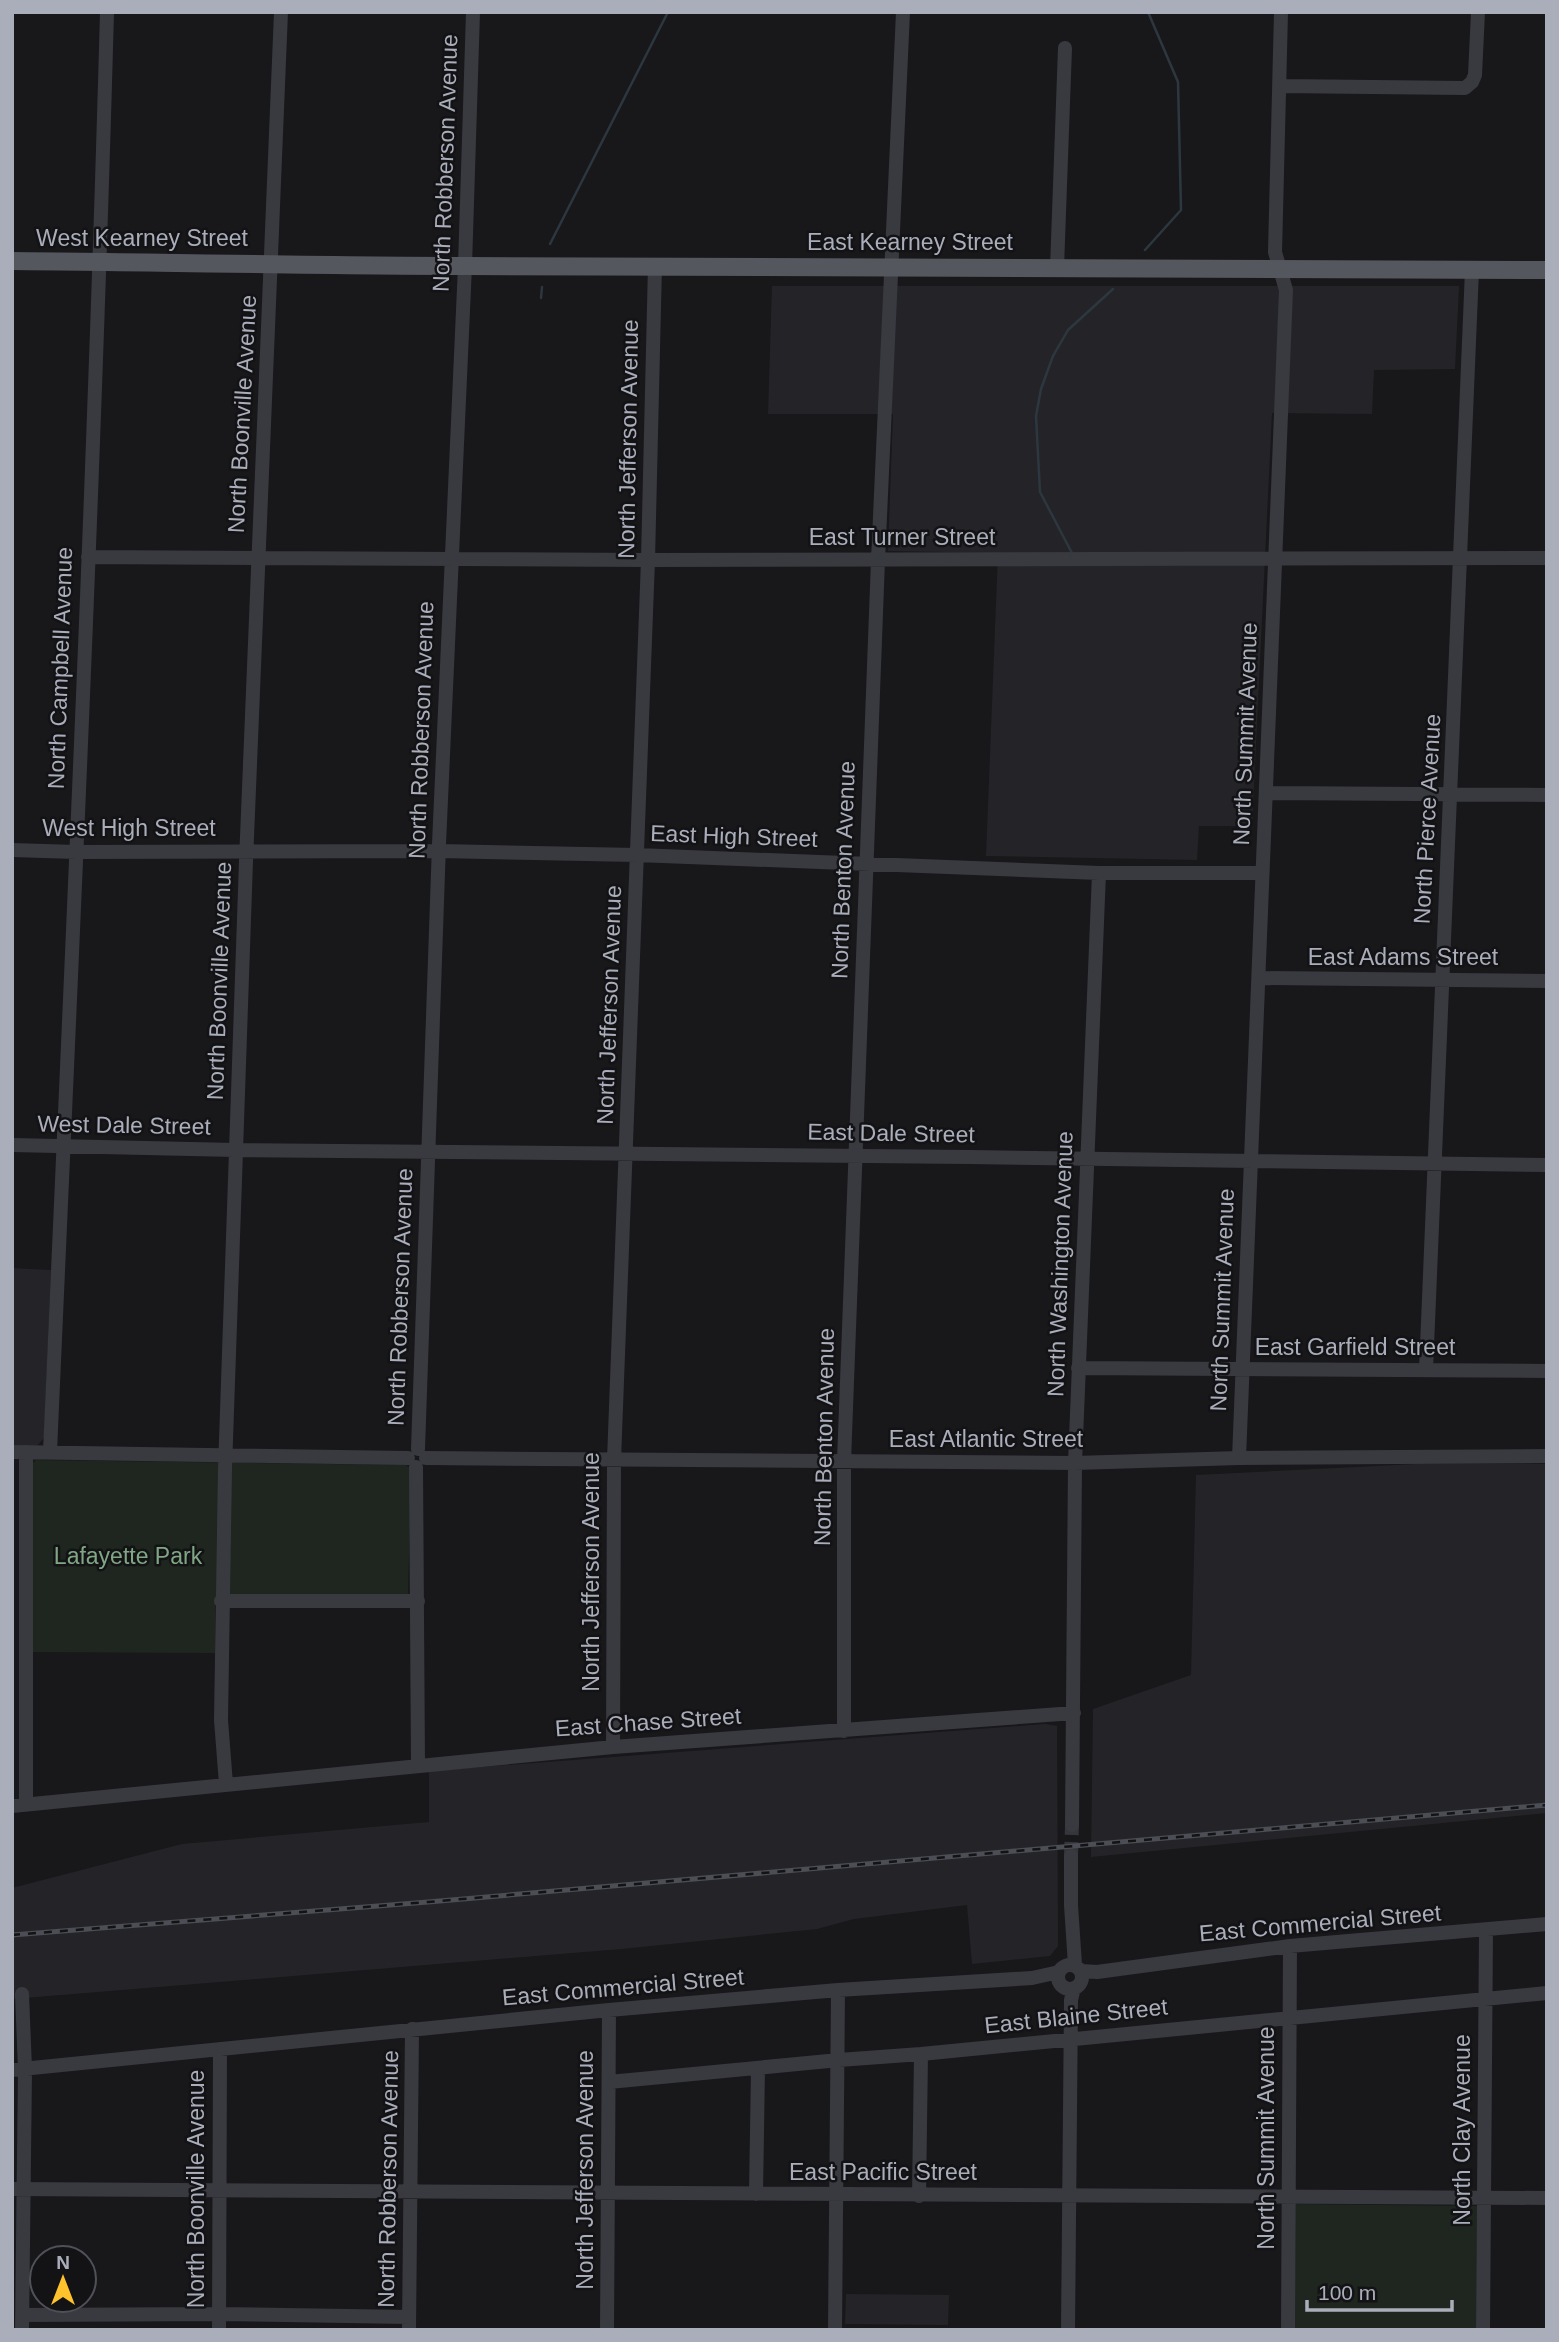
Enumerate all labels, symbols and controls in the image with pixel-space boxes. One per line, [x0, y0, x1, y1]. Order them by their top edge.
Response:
street label: North Robberson Avenue [428, 34, 462, 292]
street label: West Kearney Street [36, 225, 248, 251]
street label: East Kearney Street [807, 229, 1014, 255]
street label: North Boonville Avenue [223, 294, 261, 534]
street label: North Jefferson Avenue [613, 319, 643, 559]
street label: East Turner Street [809, 524, 996, 550]
street label: North Campbell Avenue [43, 546, 77, 790]
street label: North Robberson Avenue [404, 601, 438, 859]
street label: North Summit Avenue [1228, 622, 1262, 846]
street label: North Pierce Avenue [1409, 713, 1445, 925]
street label: North Benton Avenue [826, 760, 860, 980]
street label: West High Street [42, 815, 216, 841]
street label: East High Street [650, 820, 819, 852]
street label: North Boonville Avenue [202, 861, 236, 1101]
street label: North Jefferson Avenue [592, 885, 626, 1125]
street label: East Adams Street [1308, 944, 1499, 970]
street label: West Dale Street [37, 1110, 212, 1140]
street label: East Dale Street [807, 1119, 976, 1147]
street label: North Washington Avenue [1042, 1131, 1078, 1397]
street label: North Robberson Avenue [383, 1168, 417, 1426]
street label: North Summit Avenue [1205, 1188, 1239, 1412]
street label: North Benton Avenue [809, 1328, 839, 1546]
street label: East Garfield Street [1255, 1334, 1456, 1360]
street label: East Atlantic Street [889, 1426, 1084, 1452]
street label: North Jefferson Avenue [578, 1452, 604, 1692]
park label: Lafayette Park [54, 1543, 203, 1569]
street label: East Chase Street [554, 1702, 743, 1741]
street label: East Commercial Street [1198, 1899, 1443, 1947]
street label: East Commercial Street [501, 1963, 746, 2011]
street label: East Blaine Street [983, 1993, 1170, 2039]
street label: North Summit Avenue [1253, 2026, 1279, 2250]
street label: North Clay Avenue [1449, 2034, 1475, 2226]
street label: North Robberson Avenue [373, 2050, 403, 2308]
street label: North Jefferson Avenue [572, 2050, 598, 2290]
street label: North Boonville Avenue [183, 2070, 209, 2308]
street label: East Pacific Street [789, 2159, 978, 2185]
north arrow [28, 2244, 98, 2314]
text: N [56, 2252, 70, 2273]
scale bar [1307, 2268, 1452, 2312]
text: 100 m [1318, 2281, 1376, 2304]

